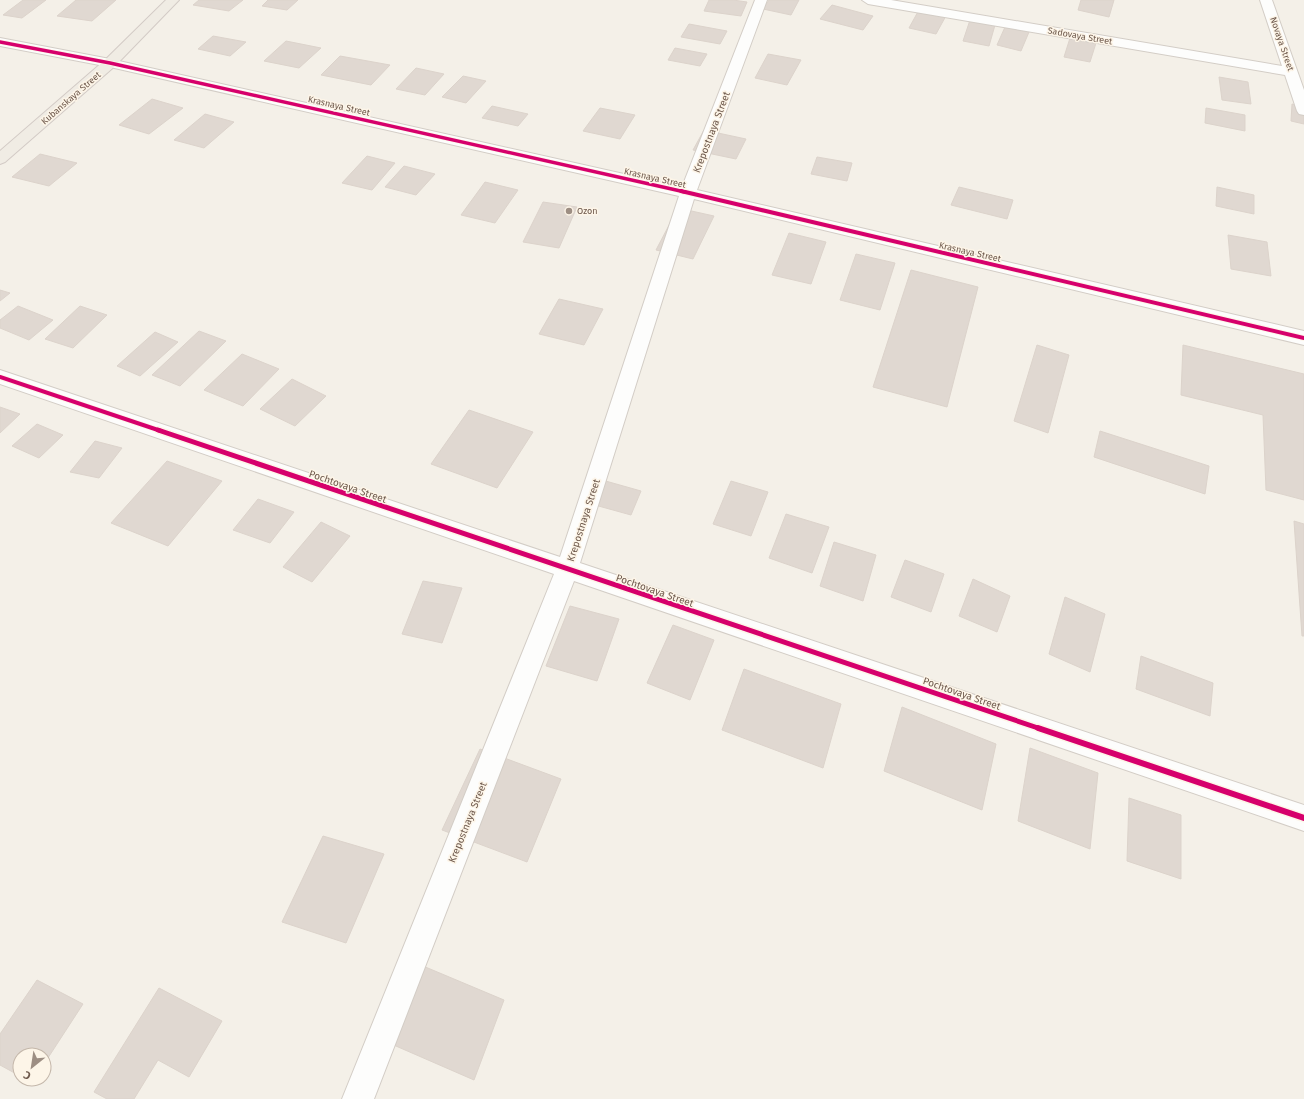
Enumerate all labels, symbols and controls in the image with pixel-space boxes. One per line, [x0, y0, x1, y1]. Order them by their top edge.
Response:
street label: Novaya Street [1268, 16, 1296, 73]
street label: Sadovaya Street [1047, 25, 1114, 47]
street label: Kubanskaya Street [39, 69, 103, 126]
street label: Krepostnaya Street [691, 90, 733, 175]
street label: Krasnaya Street [307, 94, 372, 118]
street label: Krasnaya Street [623, 166, 688, 190]
marker: Ozon [564, 206, 574, 216]
place label: Ozon [577, 206, 598, 216]
street label: Krasnaya Street [938, 240, 1003, 264]
street label: Pochtovaya Street [307, 468, 388, 506]
street label: Krepostnaya Street [565, 477, 603, 563]
street label: Pochtovaya Street [614, 572, 695, 610]
street label: Pochtovaya Street [921, 675, 1002, 713]
street label: Krepostnaya Street [446, 780, 490, 865]
north arrow [12, 1047, 52, 1087]
text: С [21, 1068, 33, 1082]

